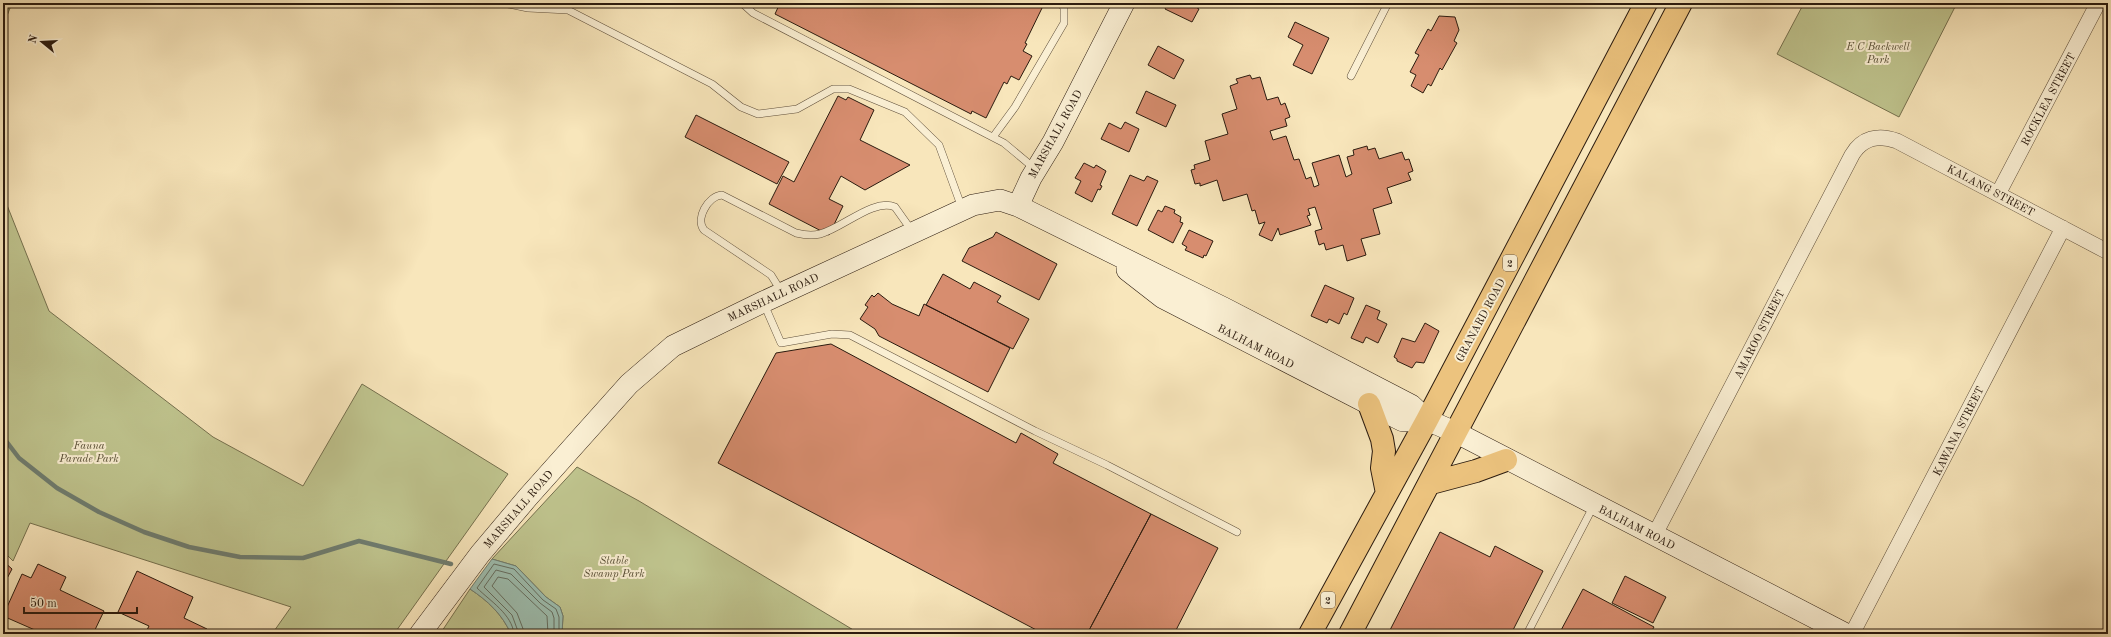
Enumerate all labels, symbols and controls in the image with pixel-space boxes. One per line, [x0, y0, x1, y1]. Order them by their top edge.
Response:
north arrow [22, 22, 62, 62]
text: N [27, 33, 41, 45]
park label: E C Backwell Park [1845, 42, 1911, 66]
street label: ROCKLEA STREET [2020, 51, 2078, 148]
street label: MARSHALL ROAD [1027, 88, 1085, 181]
street label: KALANG STREET [1945, 164, 2036, 219]
road number: 2 [1503, 255, 1517, 271]
street label: MARSHALL ROAD [726, 272, 821, 324]
street label: GRANARD ROAD [1455, 277, 1508, 364]
street label: AMAROO STREET [1733, 288, 1788, 381]
street label: BALHAM ROAD [1215, 323, 1296, 372]
street label: KAWANA STREET [1932, 385, 1987, 478]
park label: Fauna Parade Park [58, 441, 119, 465]
street label: MARSHALL ROAD [482, 469, 556, 551]
street label: BALHAM ROAD [1596, 504, 1677, 553]
park label: Stable Swamp Park [583, 556, 645, 580]
scale bar [24, 589, 137, 615]
road number: 2 [1321, 592, 1335, 608]
text: 50 m [30, 597, 57, 610]

